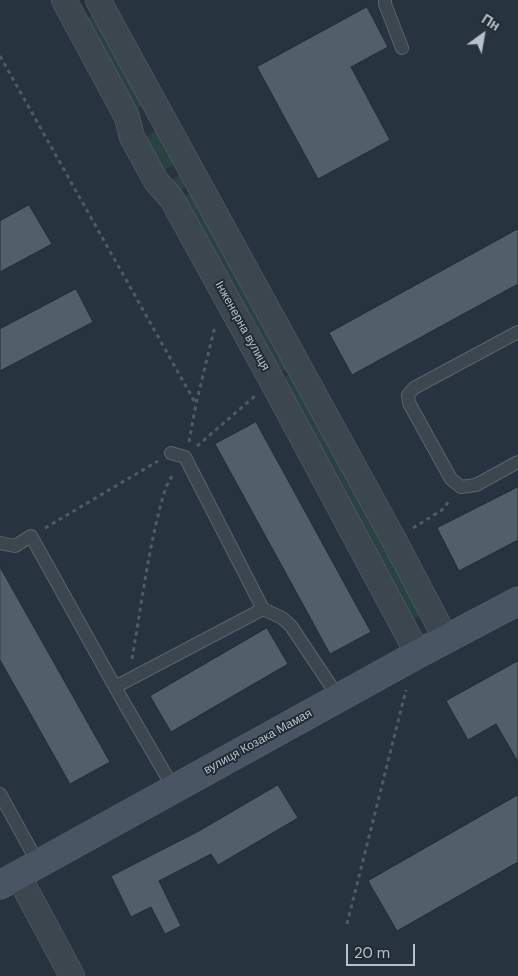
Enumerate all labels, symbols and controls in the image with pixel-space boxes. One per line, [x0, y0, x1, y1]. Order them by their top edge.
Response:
north arrow [458, 10, 508, 60]
text: Пн [478, 10, 504, 35]
street label: Інженерна вулиця [211, 279, 273, 373]
street label: вулиця Козака Мамая [201, 706, 315, 778]
scale bar [348, 934, 417, 966]
text: 20 m [354, 943, 390, 963]

